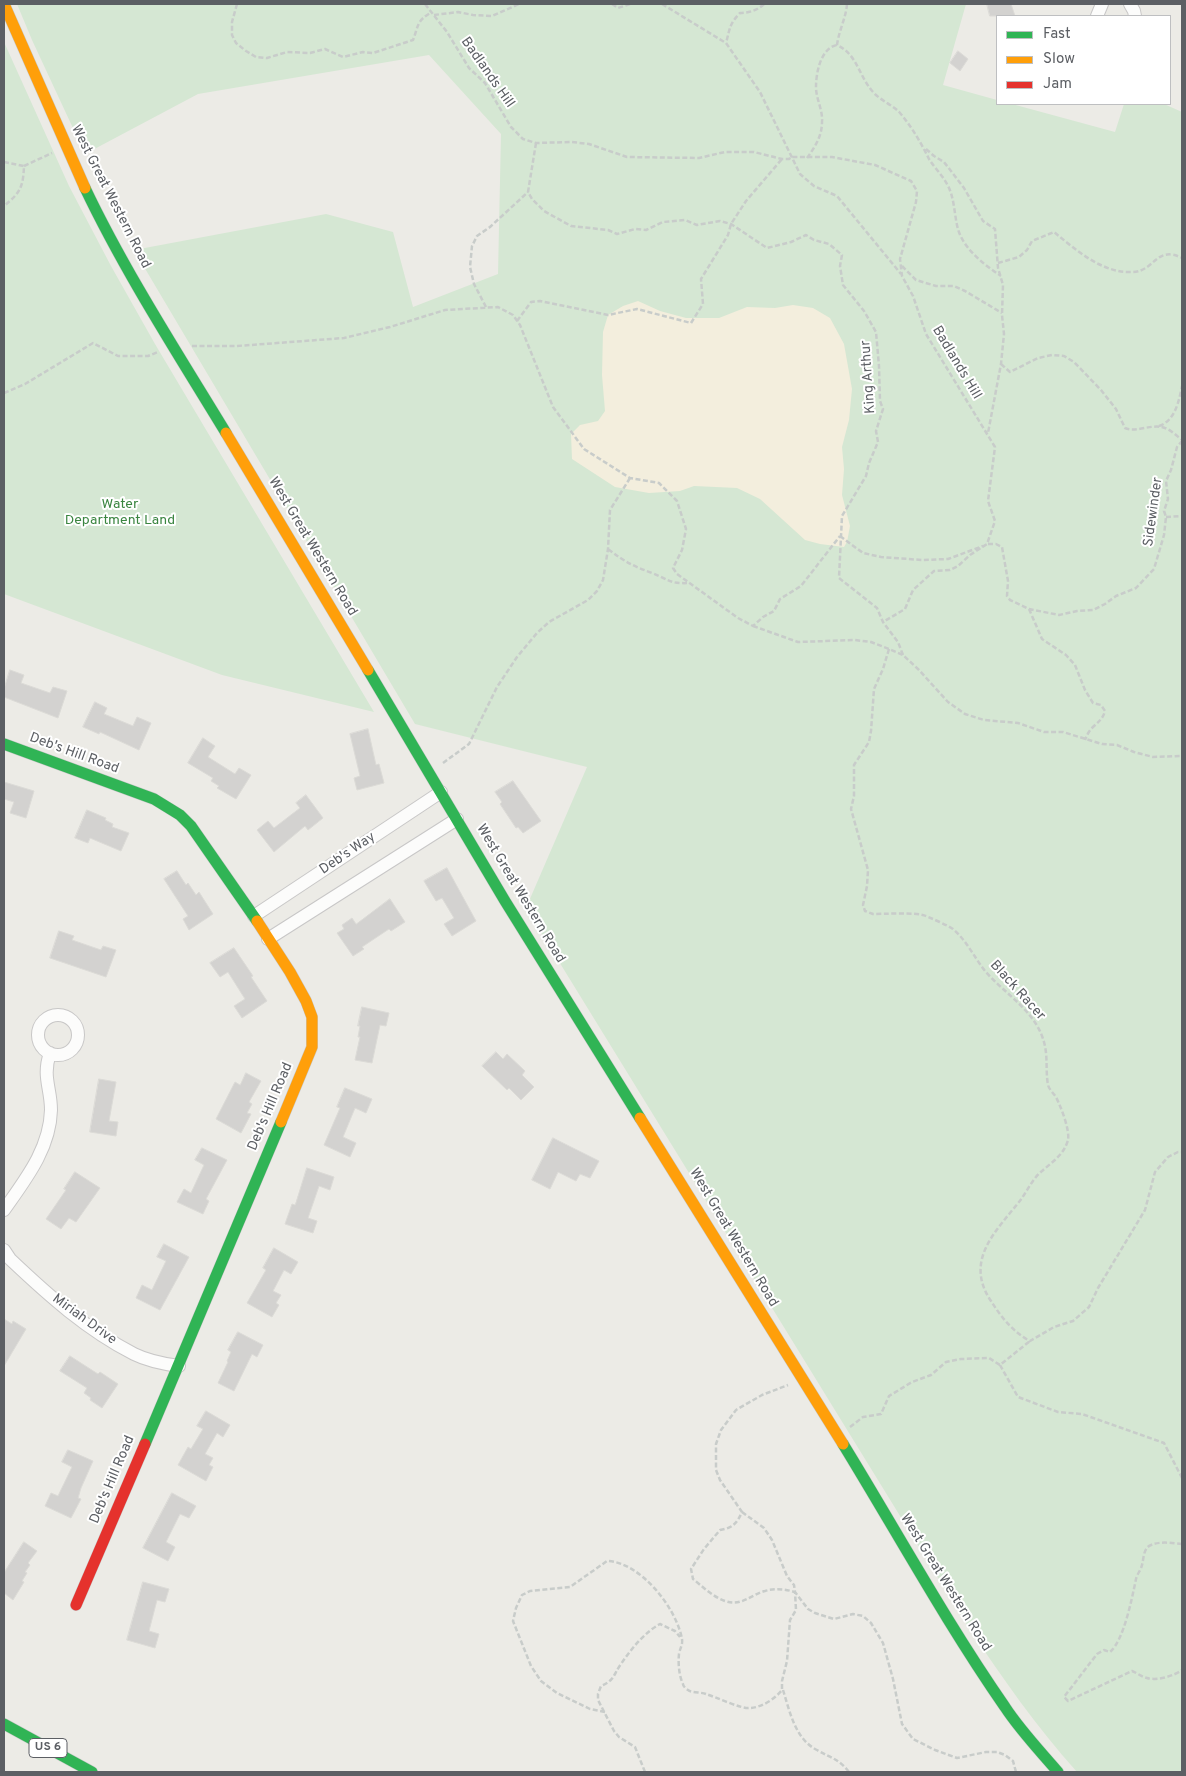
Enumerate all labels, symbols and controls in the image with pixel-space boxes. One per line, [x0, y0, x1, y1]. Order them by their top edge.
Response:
legend [996, 15, 1171, 105]
text: Fast [1043, 25, 1071, 44]
street label: Badlands Hill [456, 34, 518, 112]
text: Slow [1043, 50, 1075, 69]
text: Jam [1043, 75, 1072, 94]
street label: West Great Western Road [66, 122, 154, 272]
street label: Badlands Hill [928, 323, 984, 403]
street label: King Arthur [858, 340, 880, 414]
street label: West Great Western Road [264, 475, 360, 619]
street label: Sidewinder [1141, 476, 1167, 548]
park label: Water Department Land [65, 497, 175, 530]
street label: Deb's Hill Road [27, 730, 121, 778]
street label: West Great Western Road [472, 822, 568, 966]
street label: Deb's Way [317, 829, 379, 879]
street label: Black Racer [986, 957, 1048, 1025]
street label: Deb's Hill Road [245, 1060, 297, 1154]
street label: West Great Western Road [685, 1166, 781, 1310]
street label: Miriah Drive [49, 1291, 119, 1349]
street label: Deb's Hill Road [87, 1433, 139, 1527]
street label: West Great Western Road [896, 1511, 994, 1655]
road number: US 6 [29, 1739, 67, 1758]

